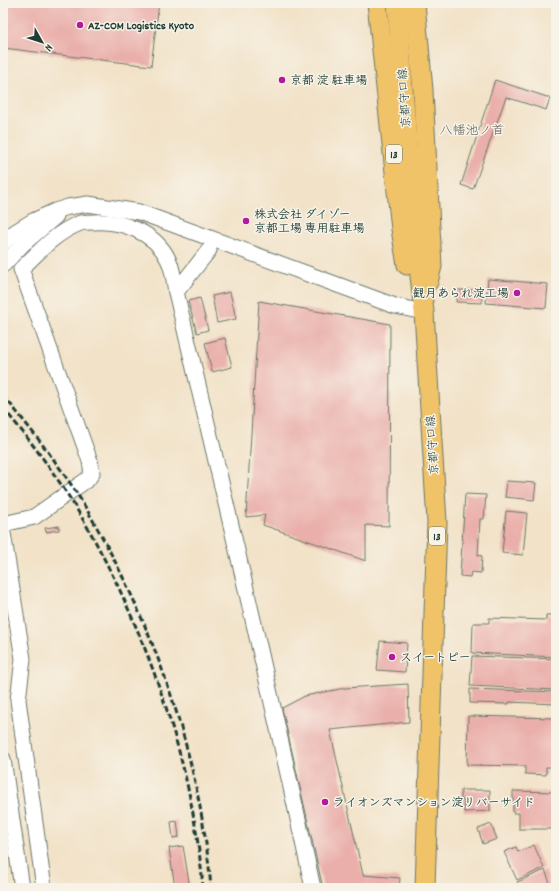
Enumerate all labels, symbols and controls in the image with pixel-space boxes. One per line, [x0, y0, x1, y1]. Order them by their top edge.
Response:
place label: AZ-COM Logistics Kyoto [88, 18, 195, 35]
marker: AZ-COM Logistics Kyoto [75, 20, 85, 30]
north arrow [22, 22, 62, 62]
text: N [40, 40, 56, 55]
street label: 京都守口線 [395, 67, 416, 128]
place label: 京都 淀 駐車場 [290, 73, 368, 90]
marker: 京都 淀 駐車場 [277, 75, 287, 85]
district label: 八幡池ノ首 [439, 122, 505, 141]
road number: 13 [386, 145, 402, 163]
place label: 株式会社 ダイゾー 京都工場 専用駐車場 [254, 207, 365, 238]
marker: 株式会社 ダイゾー 京都工場 専用駐車場 [241, 216, 251, 226]
place label: 観月あられ淀工場 [413, 286, 509, 303]
marker: 観月あられ淀工場 [512, 288, 522, 298]
street label: 京都守口線 [423, 414, 444, 475]
road number: 13 [429, 527, 445, 545]
place label: スイートピー [400, 650, 471, 667]
marker: スイートピー [387, 652, 397, 662]
place label: ライオンズマンション淀リバーサイド [333, 795, 535, 812]
marker: ライオンズマンション淀リバーサイド [320, 797, 330, 807]

